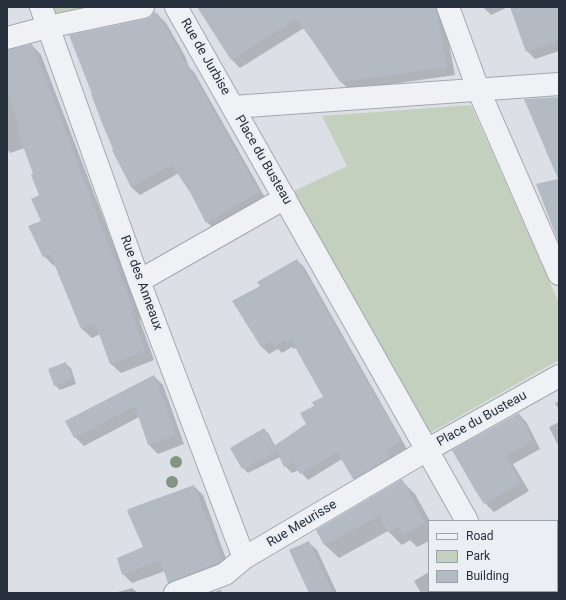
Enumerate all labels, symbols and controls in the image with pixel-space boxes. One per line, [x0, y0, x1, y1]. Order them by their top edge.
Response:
street label: Rue de Jurbise [177, 16, 233, 98]
street label: Place du Busteau [231, 113, 295, 207]
street label: Rue des Anneaux [117, 233, 165, 333]
street label: Place du Busteau [434, 388, 530, 450]
street label: Rue Meurisse [264, 497, 340, 551]
legend [428, 520, 558, 592]
text: Road [466, 529, 494, 543]
text: Park [466, 549, 490, 563]
text: Building [466, 569, 509, 583]

